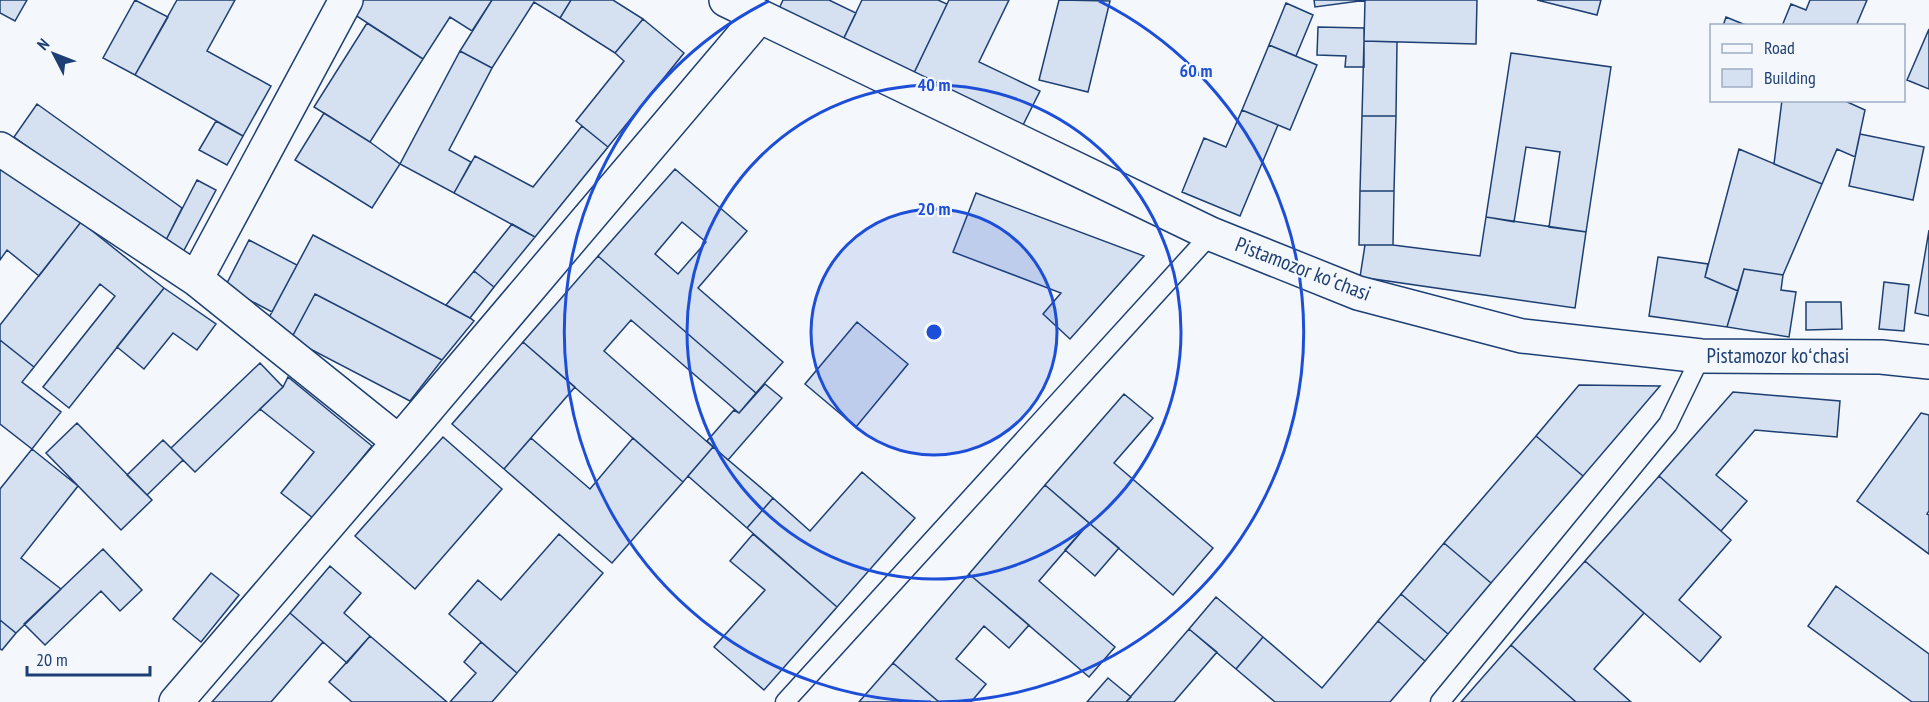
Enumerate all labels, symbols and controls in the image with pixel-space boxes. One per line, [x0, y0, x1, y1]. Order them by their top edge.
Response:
north arrow [24, 24, 84, 84]
legend [1710, 24, 1905, 102]
text: N [33, 34, 53, 54]
text: Road [1764, 36, 1795, 59]
text: 60 m [1180, 59, 1212, 82]
text: Building [1764, 66, 1816, 89]
text: 40 m [918, 73, 950, 96]
text: 20 m [918, 197, 950, 220]
street label: Pistamozor koʻchasi [1232, 230, 1375, 307]
centre of rings [924, 322, 944, 342]
street label: Pistamozor koʻchasi [1707, 342, 1849, 369]
scale bar [27, 639, 150, 677]
text: 20 m [36, 648, 68, 671]

